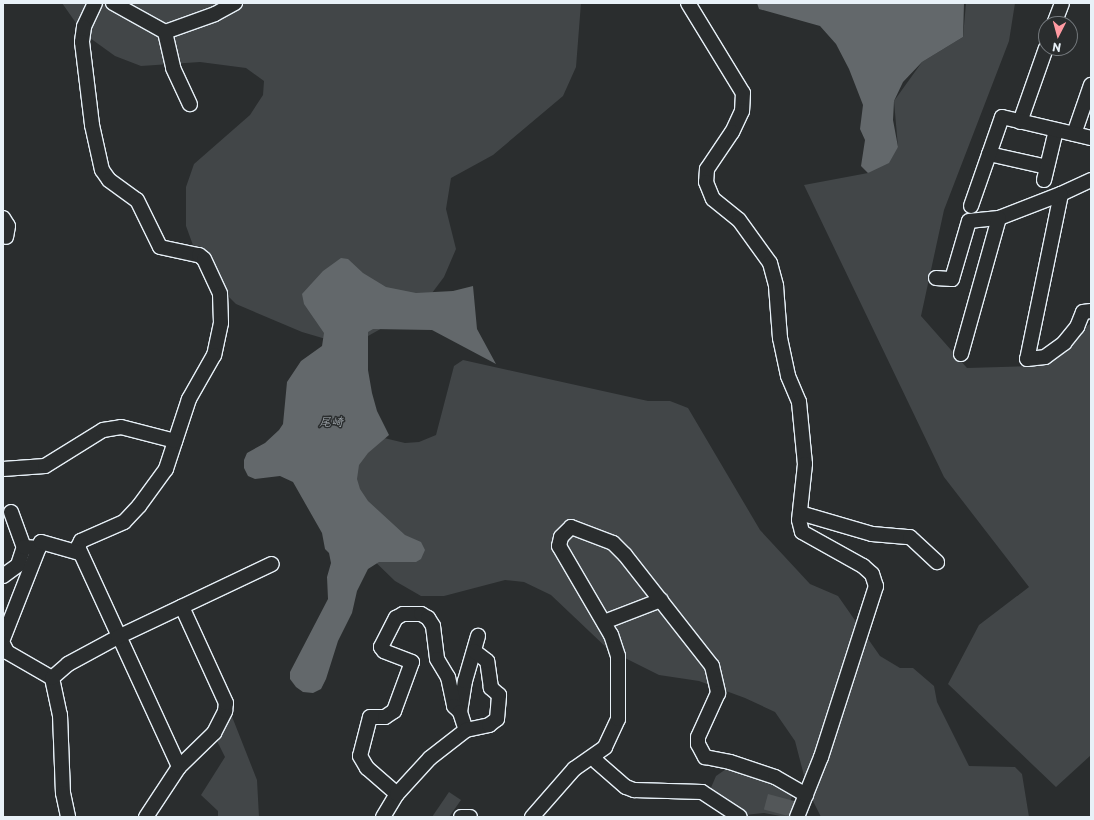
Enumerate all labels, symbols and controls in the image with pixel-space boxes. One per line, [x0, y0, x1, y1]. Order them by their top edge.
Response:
north arrow [1038, 16, 1078, 56]
text: N [1052, 39, 1062, 56]
water label: 尾崎 [319, 415, 343, 429]

